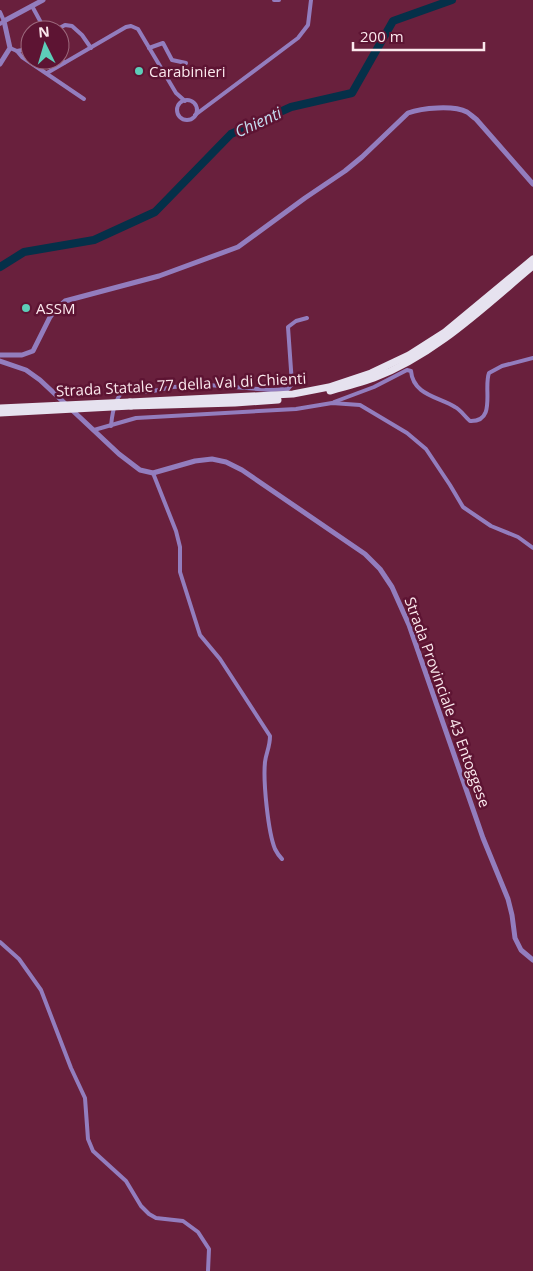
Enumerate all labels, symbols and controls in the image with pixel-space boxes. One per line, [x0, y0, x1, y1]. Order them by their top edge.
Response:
north arrow [20, 20, 70, 70]
scale bar [353, 20, 484, 52]
text: N [37, 22, 50, 42]
text: 200 m [360, 26, 404, 46]
place label: Carabinieri [149, 61, 226, 81]
marker: Carabinieri [133, 65, 145, 77]
water label: Chienti [231, 101, 286, 142]
place label: ASSM [36, 298, 75, 318]
marker: ASSM [20, 302, 32, 314]
street label: Strada Statale 77 della Val di Chienti [55, 367, 307, 401]
street label: Strada Provinciale 43 Entoggese [401, 594, 495, 810]

